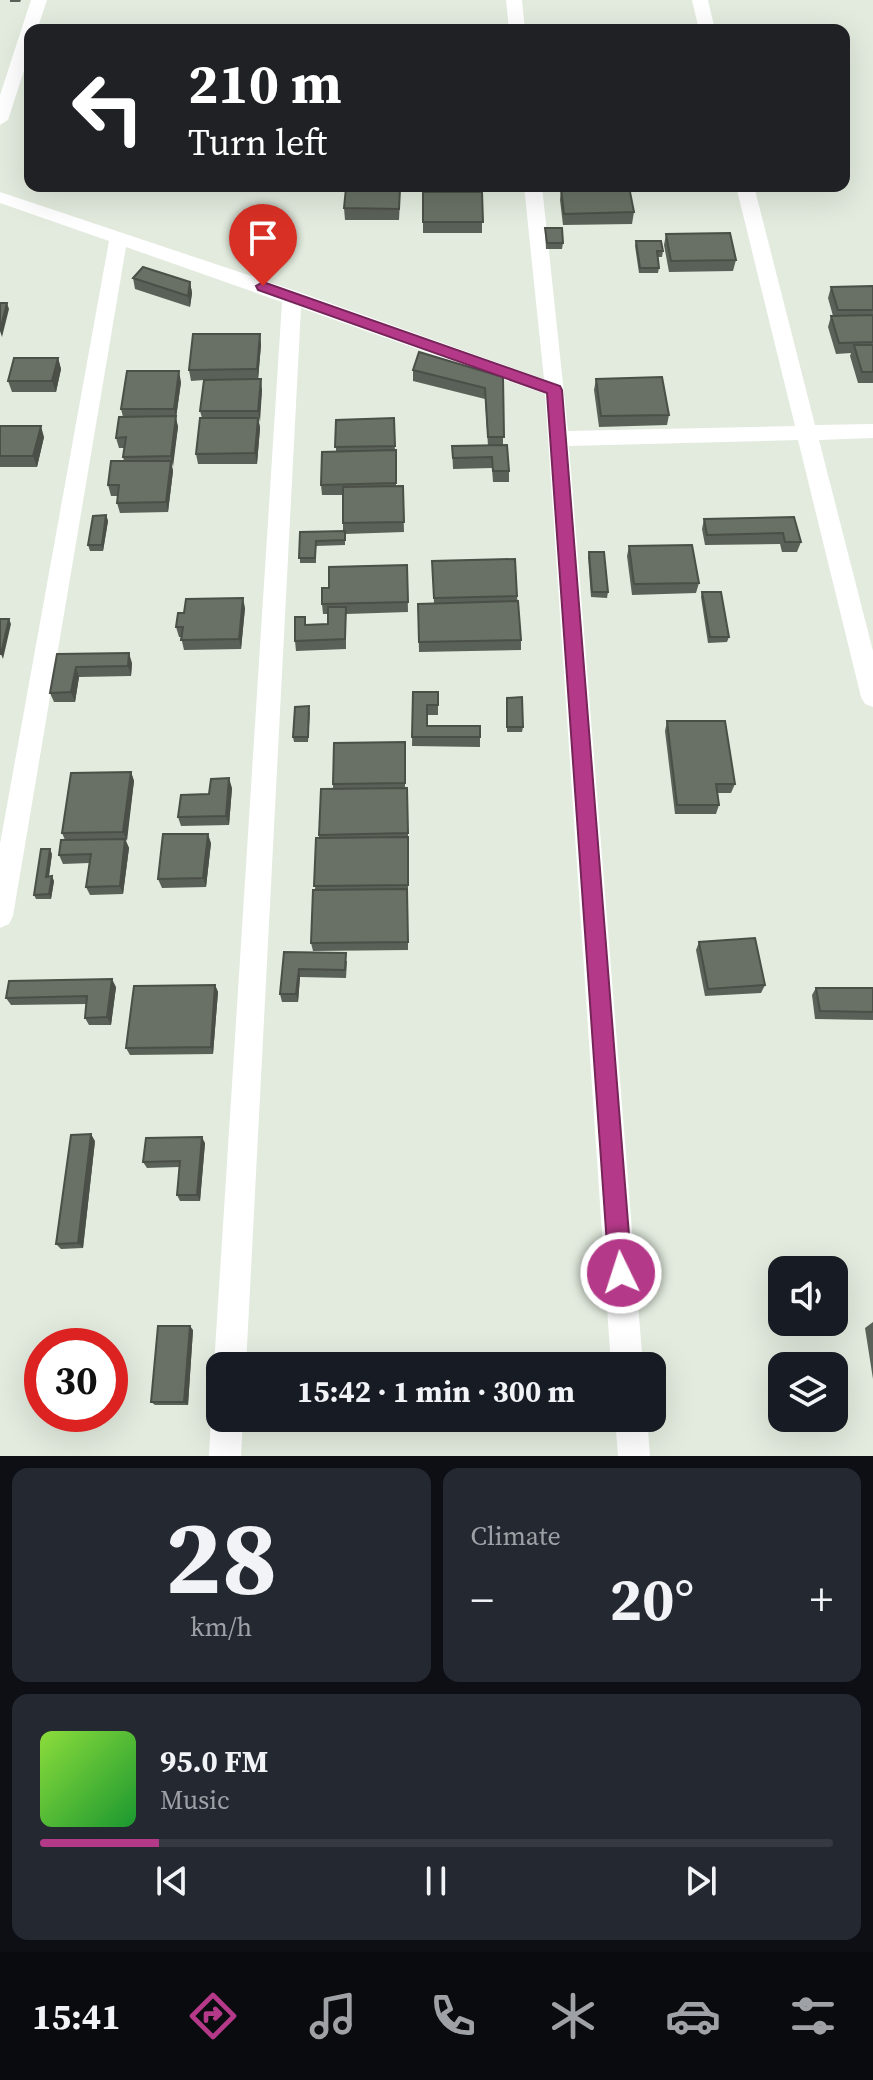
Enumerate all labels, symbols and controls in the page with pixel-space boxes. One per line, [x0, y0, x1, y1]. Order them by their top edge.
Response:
text: 210 m [188, 45, 342, 122]
icon: left [56, 56, 160, 160]
text: Turn left [188, 118, 327, 167]
pin [229, 204, 297, 286]
icon: arrive [241, 216, 285, 260]
position arrow [579, 1231, 663, 1315]
map controls [768, 1256, 848, 1432]
button: sound [768, 1256, 848, 1336]
speed limit sign: 30 [24, 1328, 128, 1432]
button: layers [768, 1352, 848, 1432]
text: 15:42 · 1 min · 300 m [297, 1371, 575, 1412]
text: 28 [165, 1485, 278, 1628]
text: Climate [471, 1518, 561, 1554]
text: 20° [609, 1558, 694, 1640]
text: − [471, 1569, 494, 1630]
text: + [810, 1569, 833, 1630]
text: km/h [190, 1609, 252, 1645]
text: 95.0 FM [160, 1741, 268, 1782]
text: Music [160, 1782, 230, 1818]
icon: previous [150, 1859, 194, 1903]
icon: pause [414, 1859, 458, 1903]
icon: next [679, 1859, 723, 1903]
icon: directions [185, 1988, 241, 2044]
icon: music [305, 1988, 361, 2044]
icon: phone [425, 1988, 481, 2044]
icon: climate [545, 1988, 601, 2044]
icon: car [665, 1988, 721, 2044]
icon: filters [785, 1988, 841, 2044]
text: 15:41 [32, 1992, 121, 2041]

